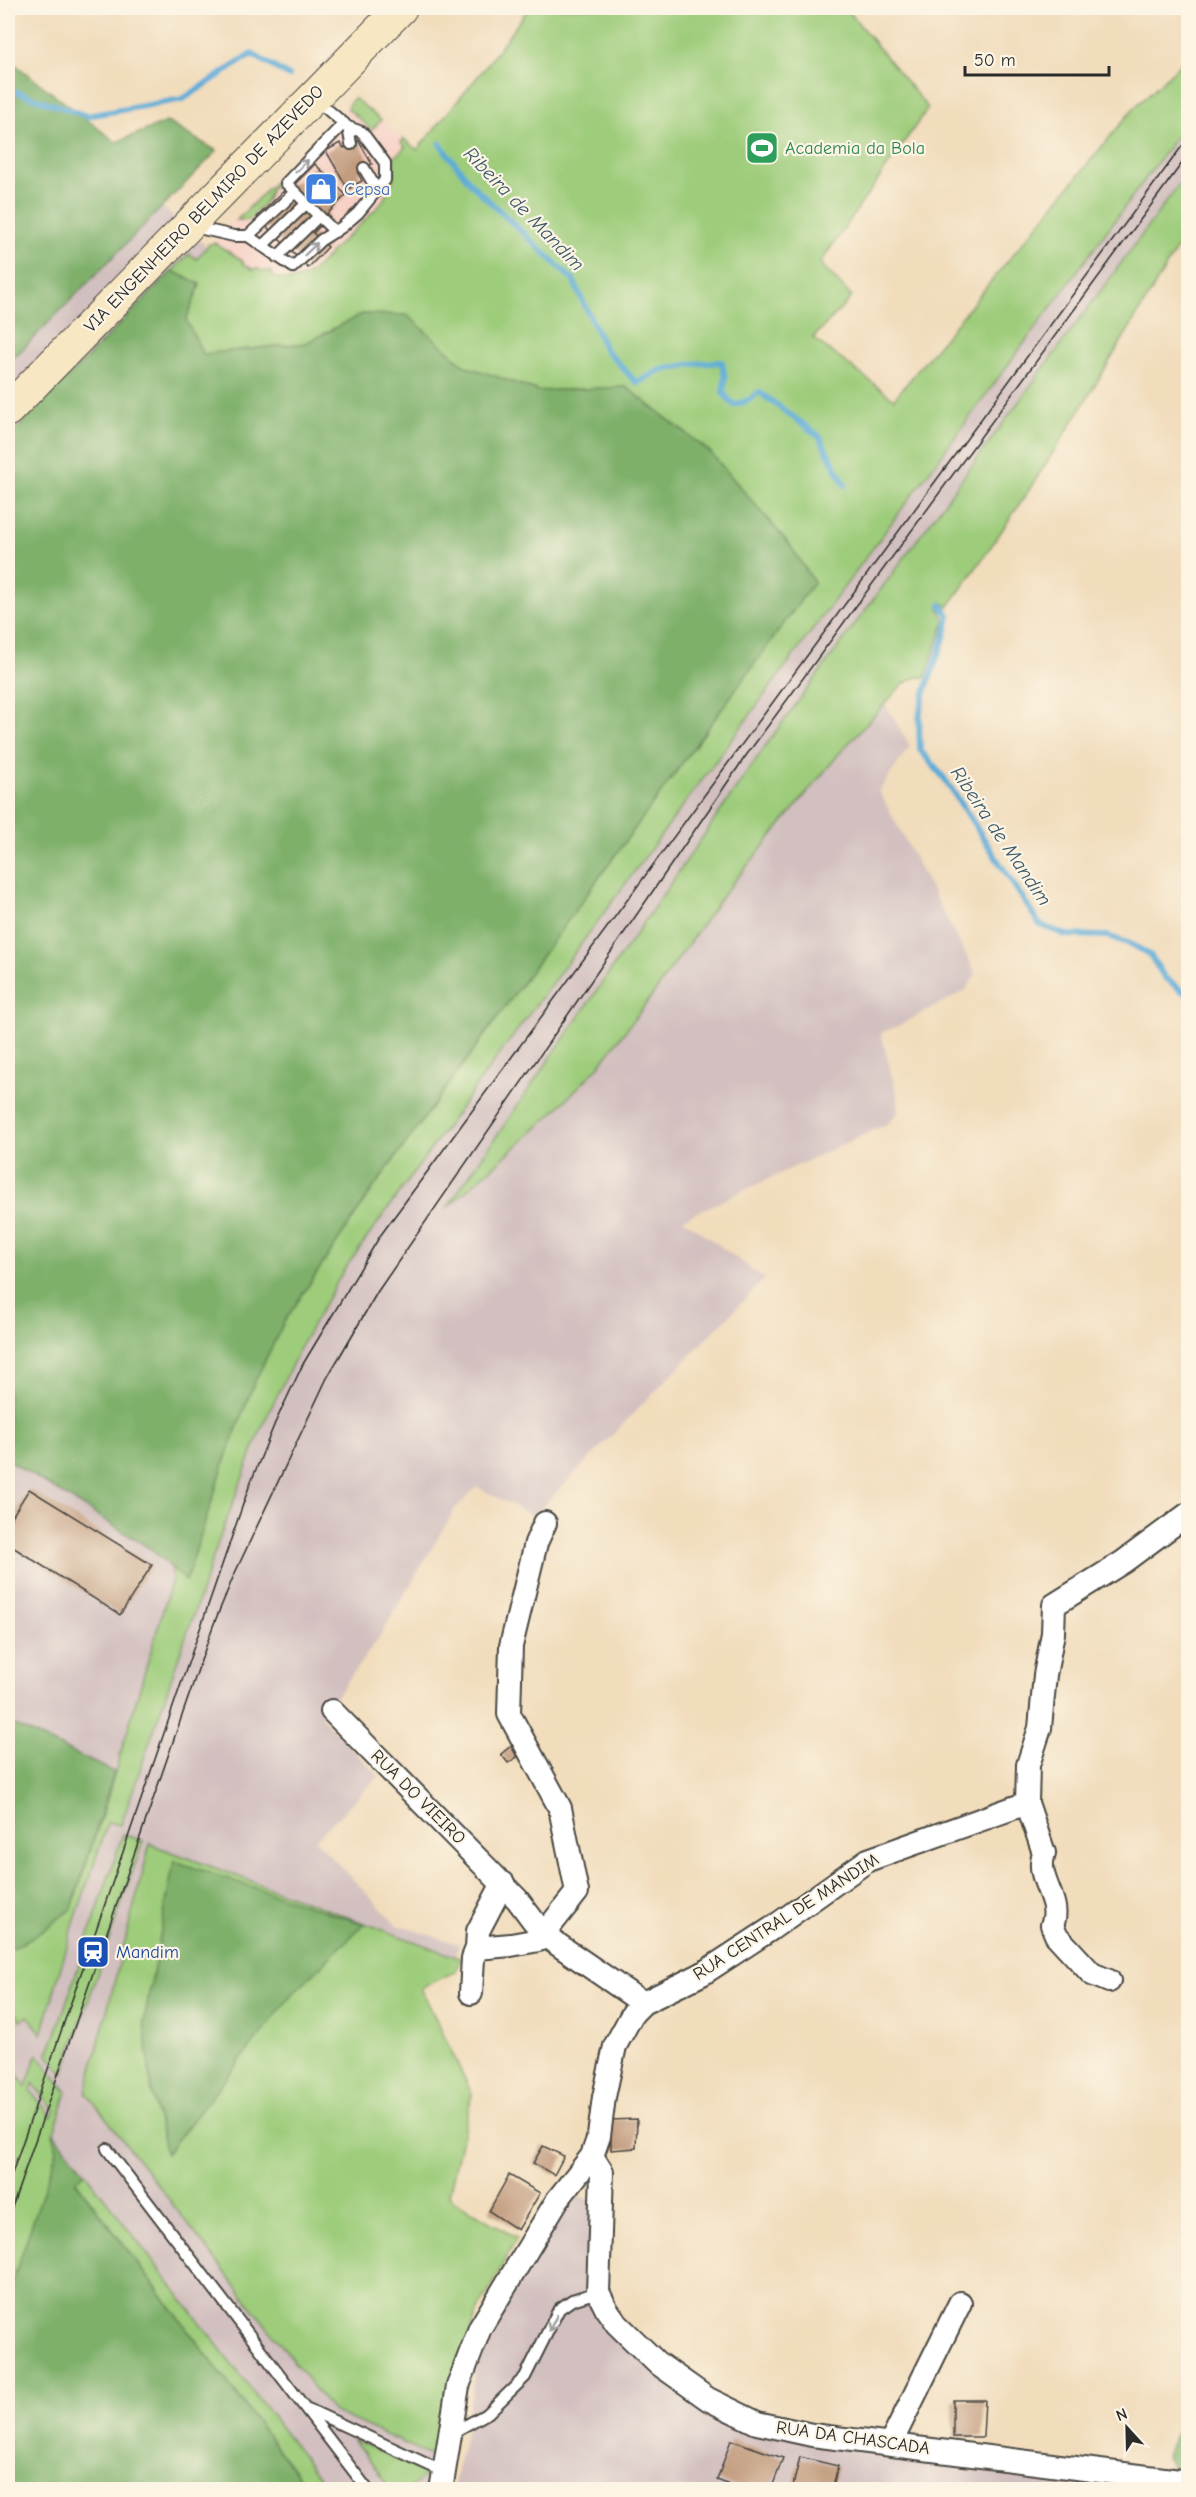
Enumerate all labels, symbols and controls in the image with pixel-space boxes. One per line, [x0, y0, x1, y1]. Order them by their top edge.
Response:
scale bar [965, 39, 1109, 77]
text: 50 m [974, 50, 1016, 71]
street label: VIA ENGENHEIRO BELMIRO DE AZEVEDO [80, 81, 328, 337]
sports icon: Academia da Bola [744, 130, 780, 166]
place label: Academia da Bola [785, 138, 925, 159]
water label: Ribeira de Mandim [459, 142, 589, 276]
one-way arrow [295, 159, 309, 174]
shop icon: Cepsa [303, 171, 339, 207]
place label: Cepsa [344, 179, 390, 200]
one-way arrow [304, 242, 319, 257]
water label: Ribeira de Mandim [946, 762, 1056, 910]
street label: RUA DO VIEIRO [366, 1745, 470, 1849]
street label: RUA CENTRAL DE MANDIM [689, 1849, 883, 1985]
station icon: Mandim [75, 1934, 111, 1970]
place label: Mandim [116, 1942, 179, 1963]
one-way arrow [546, 2313, 558, 2331]
north arrow [1097, 2398, 1157, 2458]
text: N [1114, 2405, 1130, 2425]
street label: RUA DA CHASCADA [775, 2417, 931, 2459]

